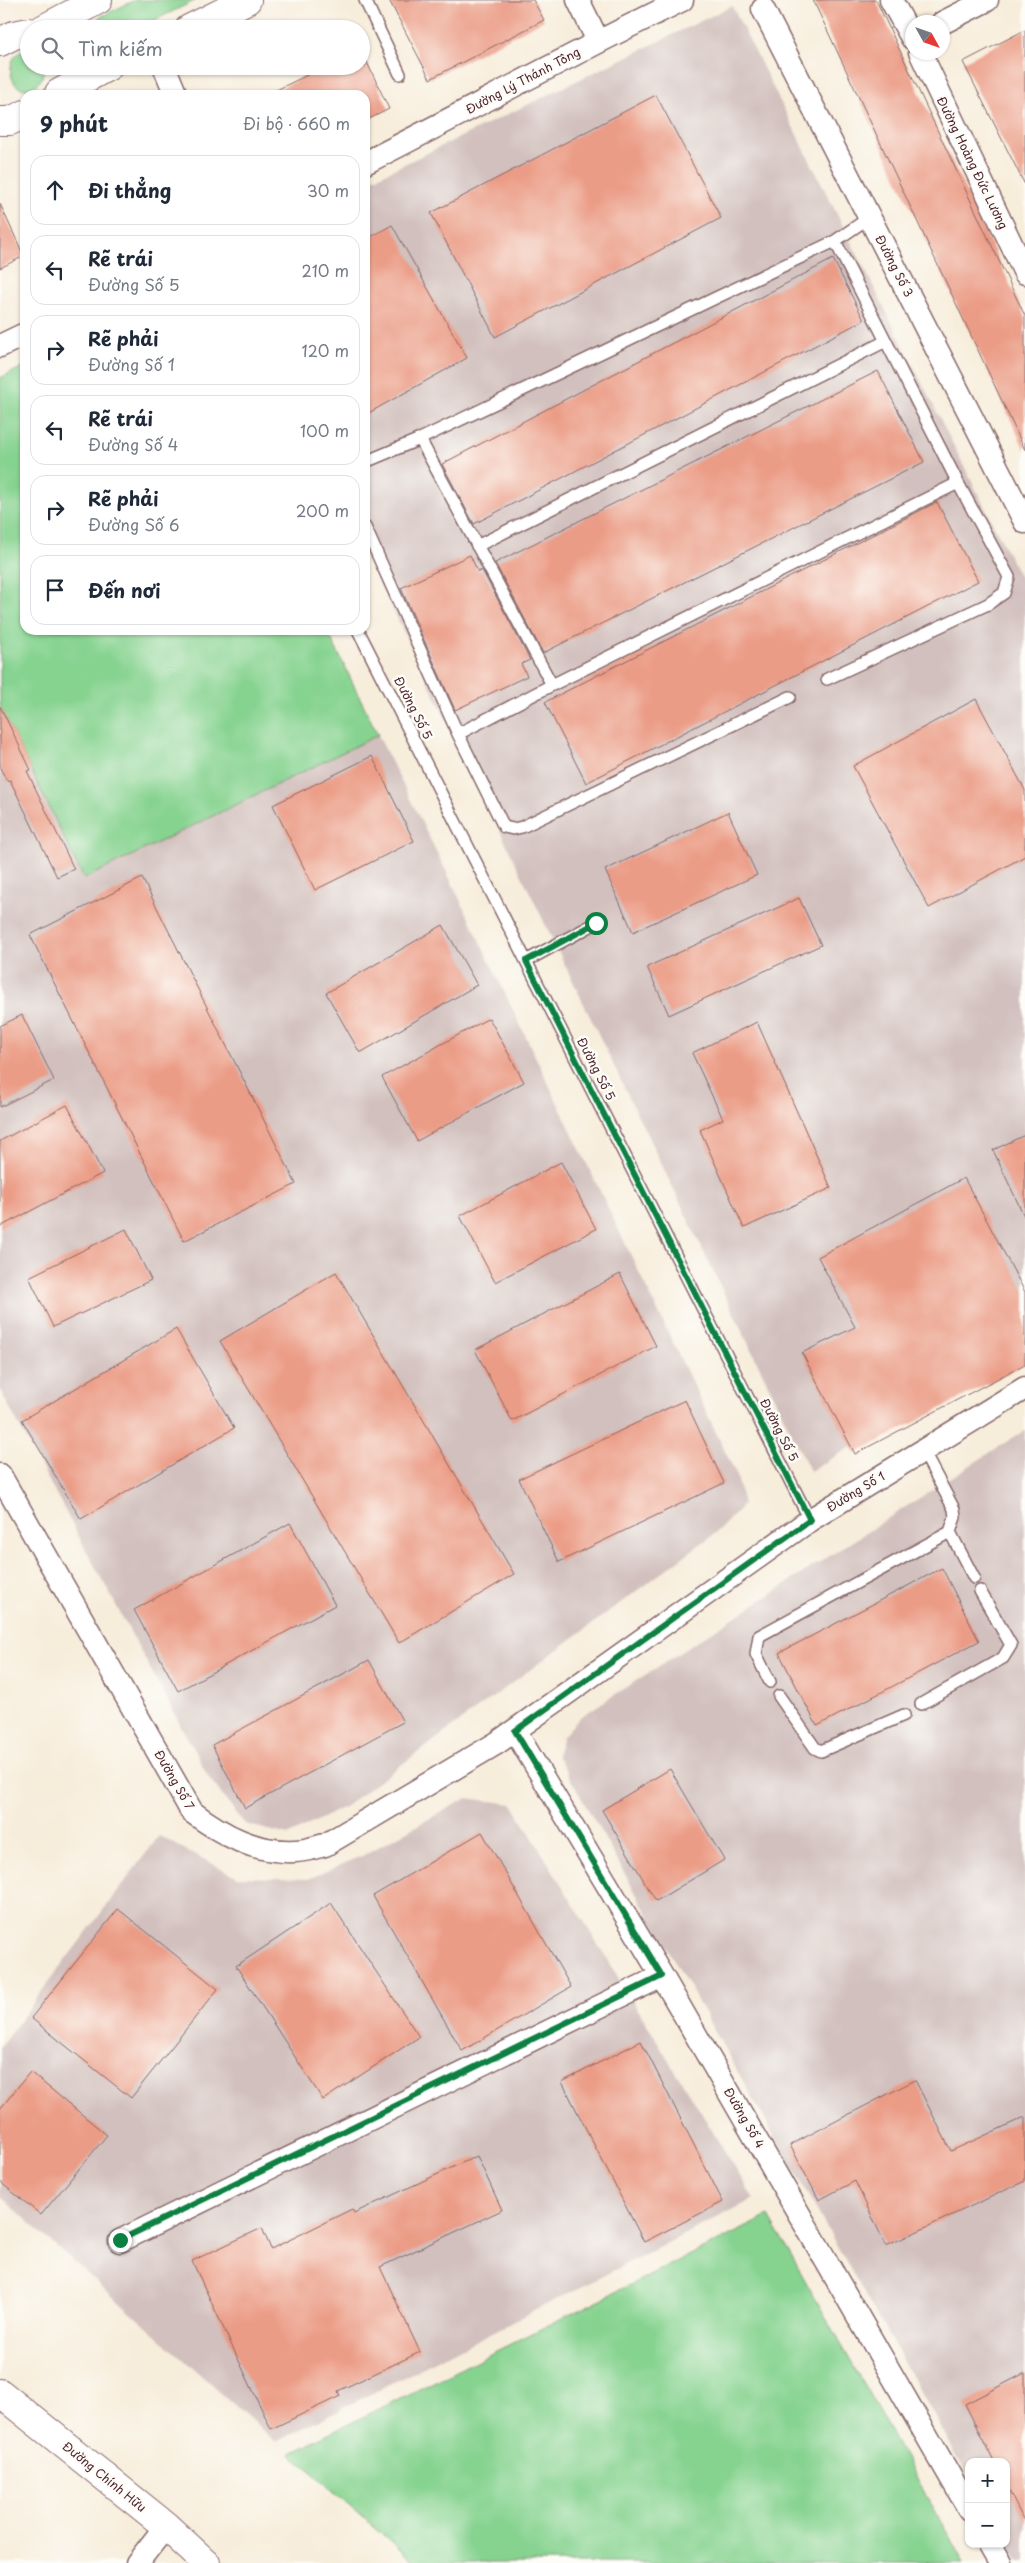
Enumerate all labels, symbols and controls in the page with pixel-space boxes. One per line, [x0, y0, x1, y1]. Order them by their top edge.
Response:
north arrow [905, 15, 950, 60]
search box [20, 20, 370, 75]
icon: search [38, 34, 66, 62]
text: Tìm kiếm [78, 34, 163, 62]
street label: Đường Lý Thánh Tông [462, 42, 583, 118]
street label: Đường Hoàng Đức Lương [933, 93, 1013, 232]
text: 9 phút [40, 107, 108, 139]
text: Đi bộ · 660 m [243, 111, 350, 135]
icon: ahead [41, 176, 69, 204]
text: Đi thẳng [88, 176, 171, 204]
text: 30 m [307, 178, 349, 202]
street label: Đường Số 3 [872, 231, 918, 300]
text: Rẽ trái [88, 244, 153, 272]
icon: left [41, 256, 69, 284]
text: 210 m [301, 258, 349, 282]
text: Đường Số 5 [88, 272, 179, 296]
text: Rẽ phải [88, 324, 159, 352]
icon: right [41, 336, 69, 364]
text: 120 m [302, 338, 349, 362]
text: Đường Số 1 [88, 352, 175, 376]
text: Rẽ trái [88, 404, 153, 432]
icon: left [41, 416, 69, 444]
text: 100 m [300, 418, 349, 442]
text: Đường Số 4 [88, 432, 178, 456]
text: Rẽ phải [88, 484, 159, 512]
icon: right [41, 496, 69, 524]
text: 200 m [296, 498, 349, 522]
text: Đường Số 6 [88, 512, 179, 536]
icon: arrive [41, 576, 69, 604]
text: Đến nơi [88, 576, 161, 604]
street label: Đường Số 5 [390, 673, 437, 742]
route start [585, 912, 608, 935]
street label: Đường Số 5 [573, 1034, 620, 1103]
street label: Đường Số 5 [756, 1395, 803, 1464]
street label: Đường Số 1 [823, 1467, 888, 1516]
street label: Đường Số 7 [150, 1746, 199, 1813]
street label: Đường Số 4 [720, 2084, 770, 2151]
route end [109, 2229, 132, 2252]
street label: Đường Chính Hữu [59, 2437, 150, 2516]
map controls [965, 2458, 1010, 2548]
button: + [965, 2458, 1010, 2503]
button: − [965, 2503, 1010, 2548]

